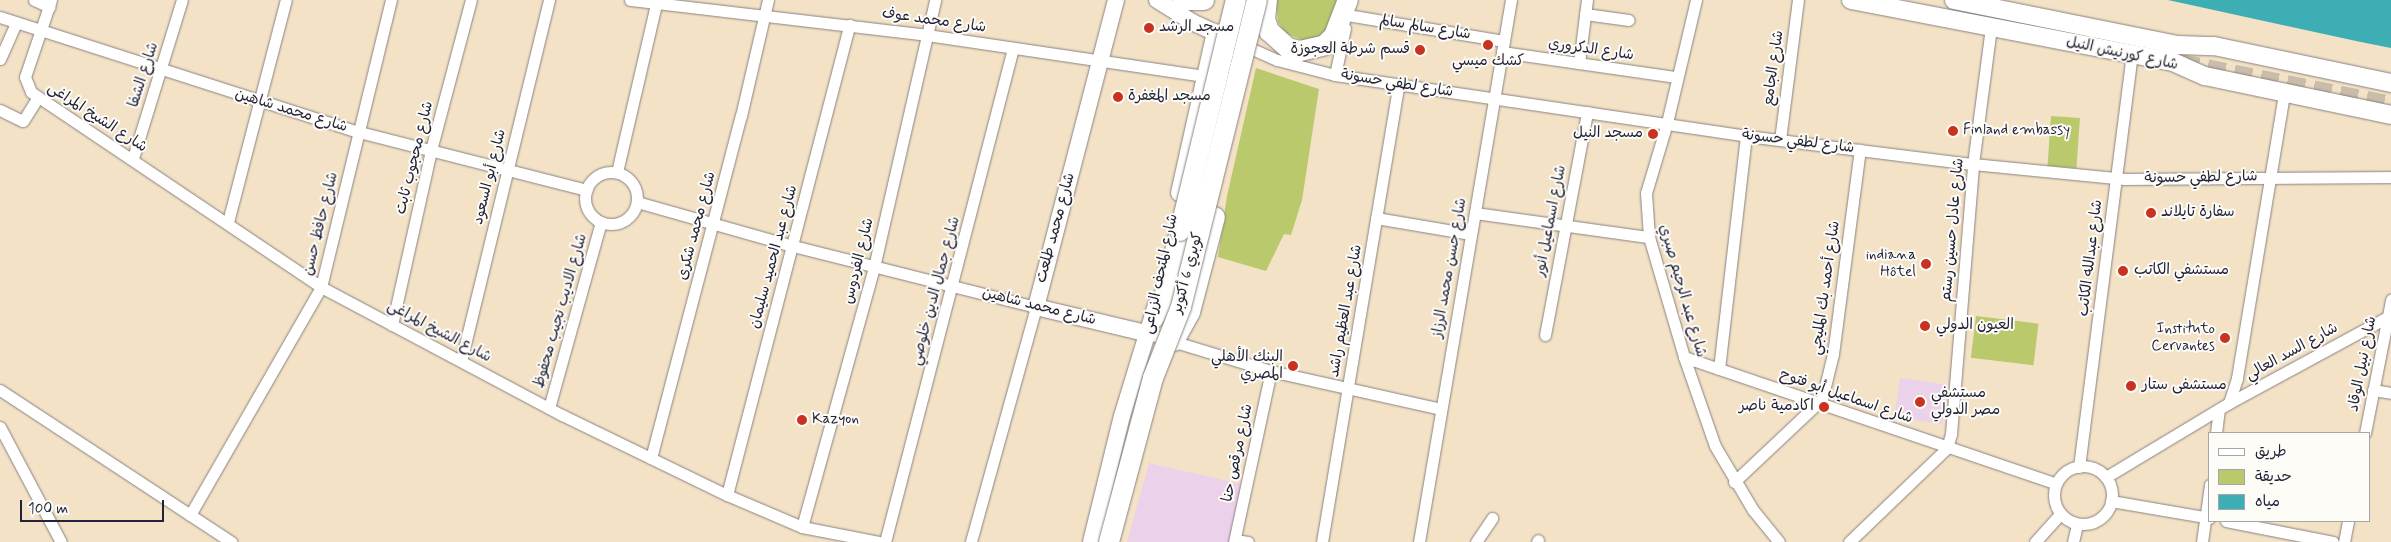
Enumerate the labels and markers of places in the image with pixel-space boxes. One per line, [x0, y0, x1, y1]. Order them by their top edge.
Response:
place label: مسجد الرشد [1159, 19, 1234, 37]
marker: مسجد الرشد [1143, 22, 1155, 34]
marker: كشك ميسي [1482, 39, 1494, 51]
place label: قسم شرطة العجوزة [1291, 41, 1410, 59]
marker: قسم شرطة العجوزة [1414, 44, 1426, 56]
place label: كشك ميسي [1452, 53, 1524, 71]
place label: مسجد المغفرة [1128, 88, 1211, 106]
marker: مسجد المغفرة [1112, 91, 1124, 103]
place label: Finland embassy [1963, 122, 2068, 140]
place label: مسجد النيل [1573, 125, 1643, 143]
marker: Finland embassy [1947, 125, 1959, 137]
marker: مسجد النيل [1647, 128, 1659, 140]
place label: سفارة تايلاند [2161, 204, 2235, 222]
marker: سفارة تايلاند [2145, 207, 2157, 219]
place label: indiana Hôtel [1866, 246, 1916, 281]
marker: indiana Hôtel [1920, 258, 1932, 270]
place label: مستشفي الكاتب [2134, 262, 2229, 280]
marker: مستشفي الكاتب [2116, 264, 2130, 278]
place label: العيون الدولي [1936, 317, 2014, 335]
marker: العيون الدولي [1918, 319, 1932, 333]
place label: Instituto Cervantes [2151, 320, 2215, 355]
marker: Instituto Cervantes [2219, 332, 2231, 344]
place label: البنك الأهلي المصري [1211, 348, 1283, 383]
marker: البنك الأهلي المصري [1287, 360, 1299, 372]
place label: مستشفى ستار [2142, 377, 2227, 395]
marker: مستشفى ستار [2124, 379, 2138, 393]
place label: مستشفي مصر الدولي [1931, 384, 2000, 419]
marker: مستشفي مصر الدولي [1913, 395, 1927, 409]
place label: اكادمية ناصر [1739, 398, 1814, 416]
marker: اكادمية ناصر [1818, 401, 1830, 413]
place label: Kazyon [812, 411, 859, 429]
marker: Kazyon [796, 414, 808, 426]

